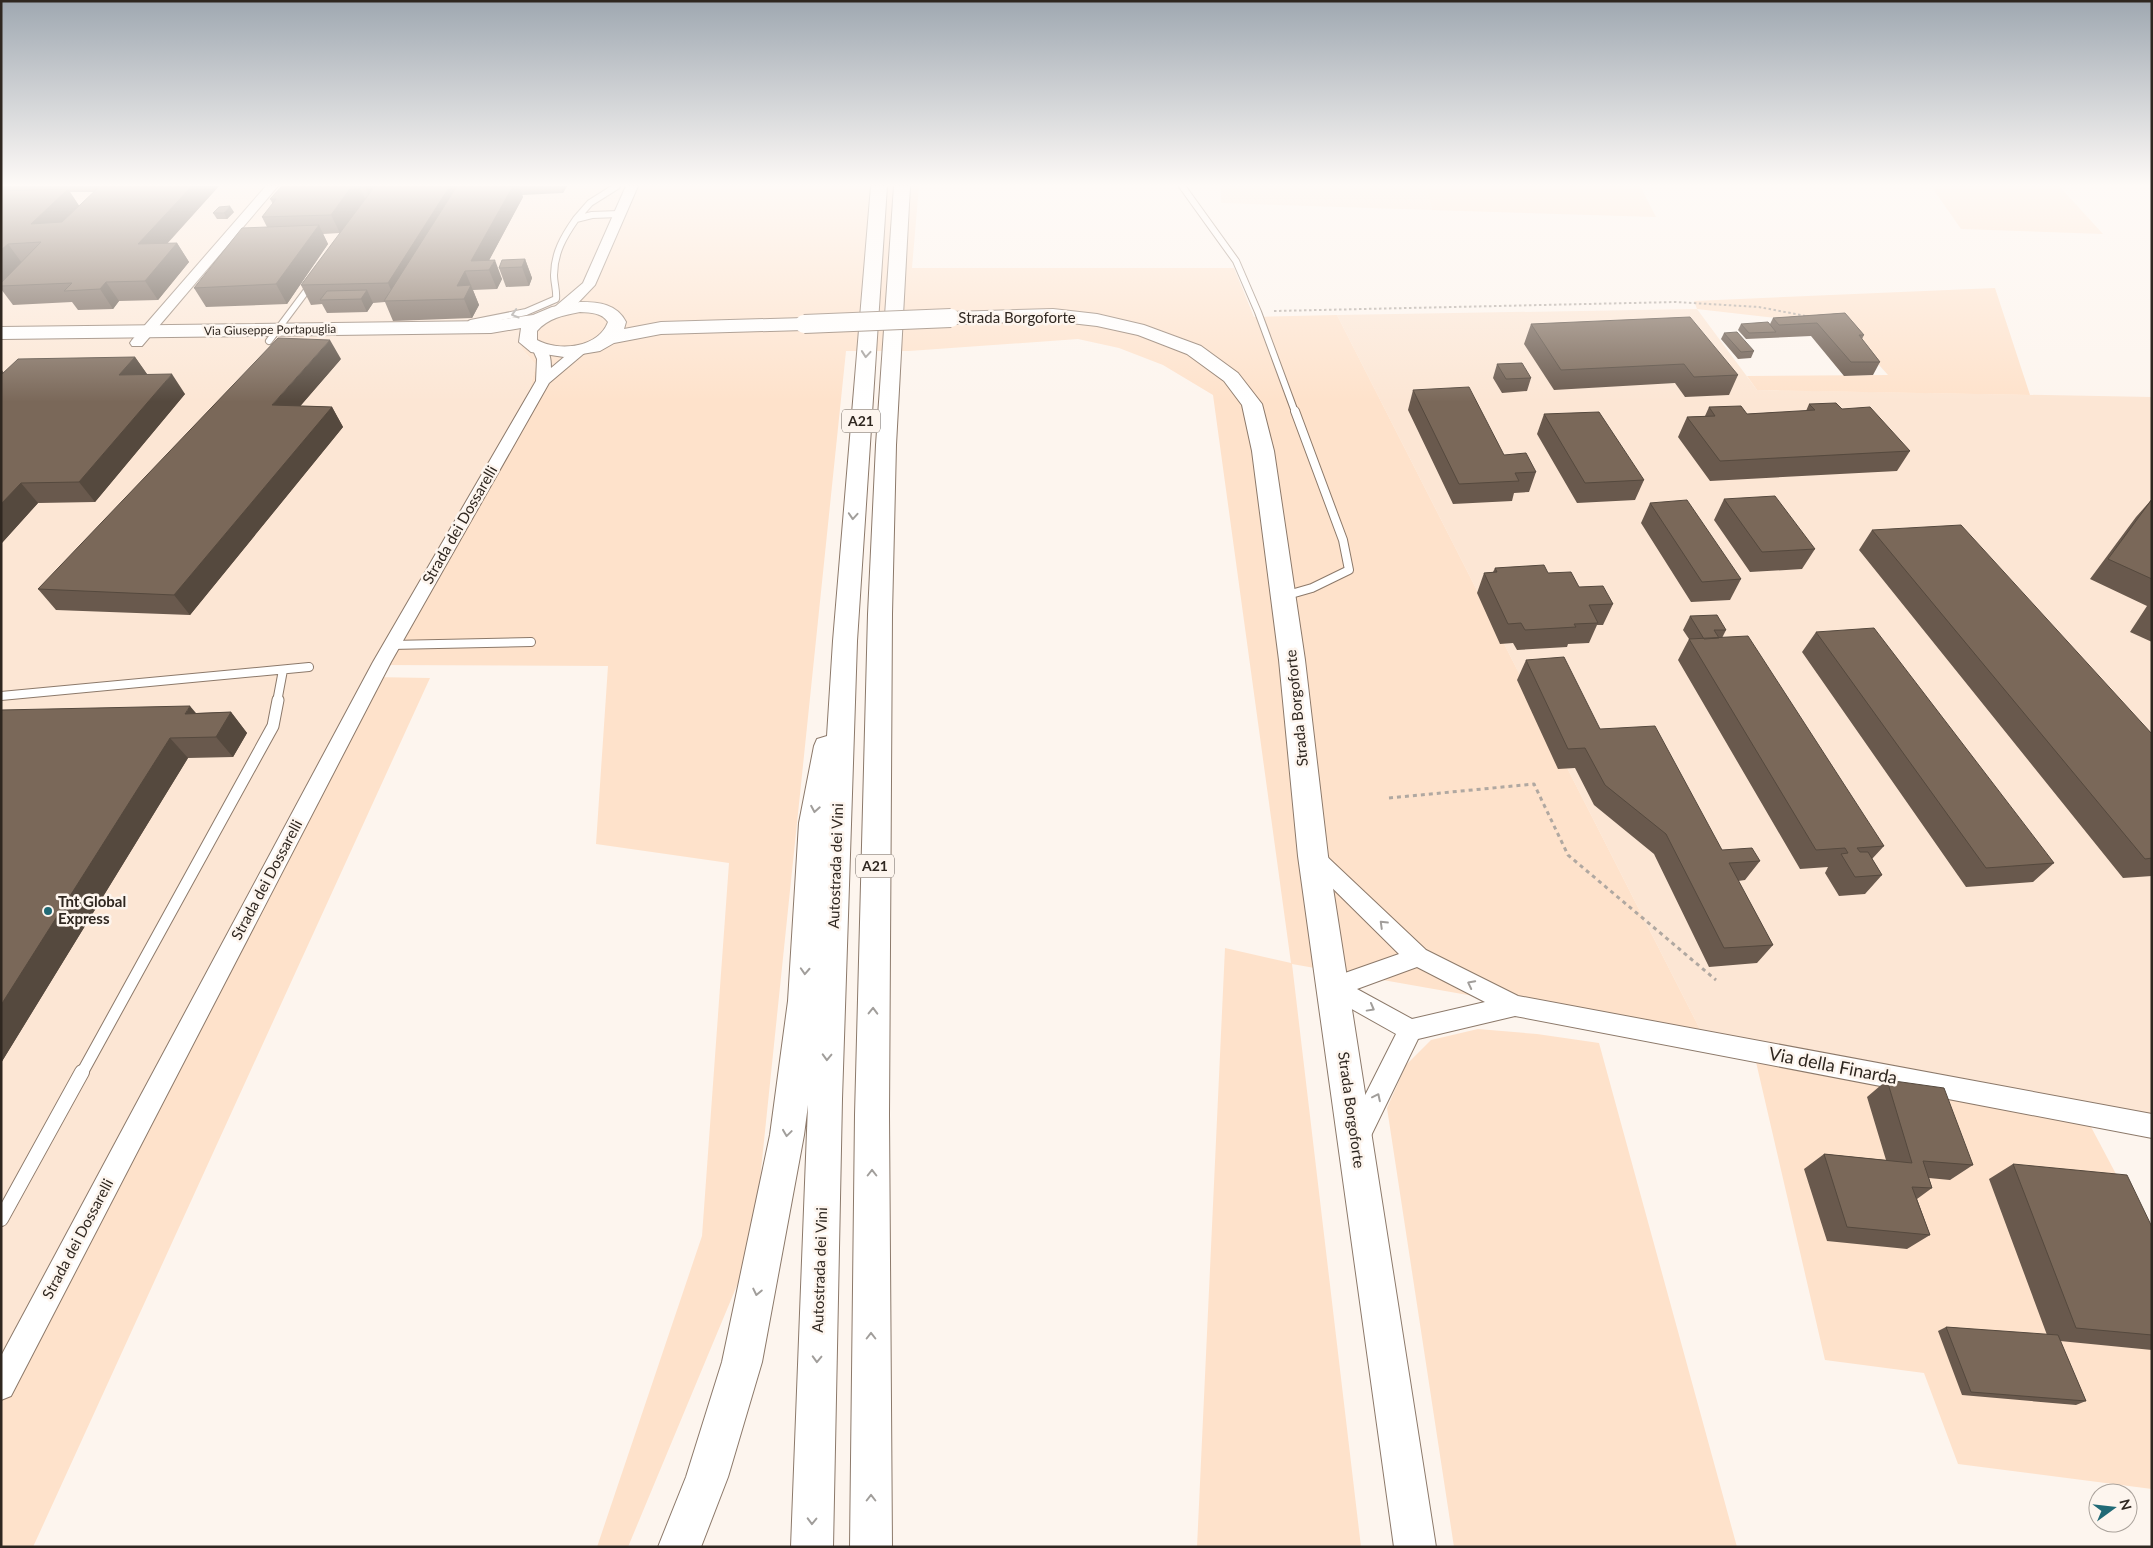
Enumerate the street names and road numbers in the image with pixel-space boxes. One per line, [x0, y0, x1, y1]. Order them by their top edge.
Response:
street label: Strada Borgoforte [958, 308, 1076, 326]
street label: Via Giuseppe Portapuglia [204, 321, 336, 338]
road number: A21 [842, 410, 880, 432]
street label: Strada dei Dossarelli [418, 462, 500, 587]
street label: Strada Borgoforte [1281, 649, 1311, 767]
street label: Autostrada dei Vini [824, 803, 846, 929]
street label: Strada dei Dossarelli [227, 816, 305, 943]
road number: A21 [856, 854, 894, 878]
street label: Via della Finarda [1767, 1042, 1899, 1088]
street label: Strada Borgoforte [1335, 1051, 1369, 1169]
street label: Strada dei Dossarelli [38, 1175, 116, 1302]
street label: Autostrada dei Vini [808, 1207, 830, 1333]

